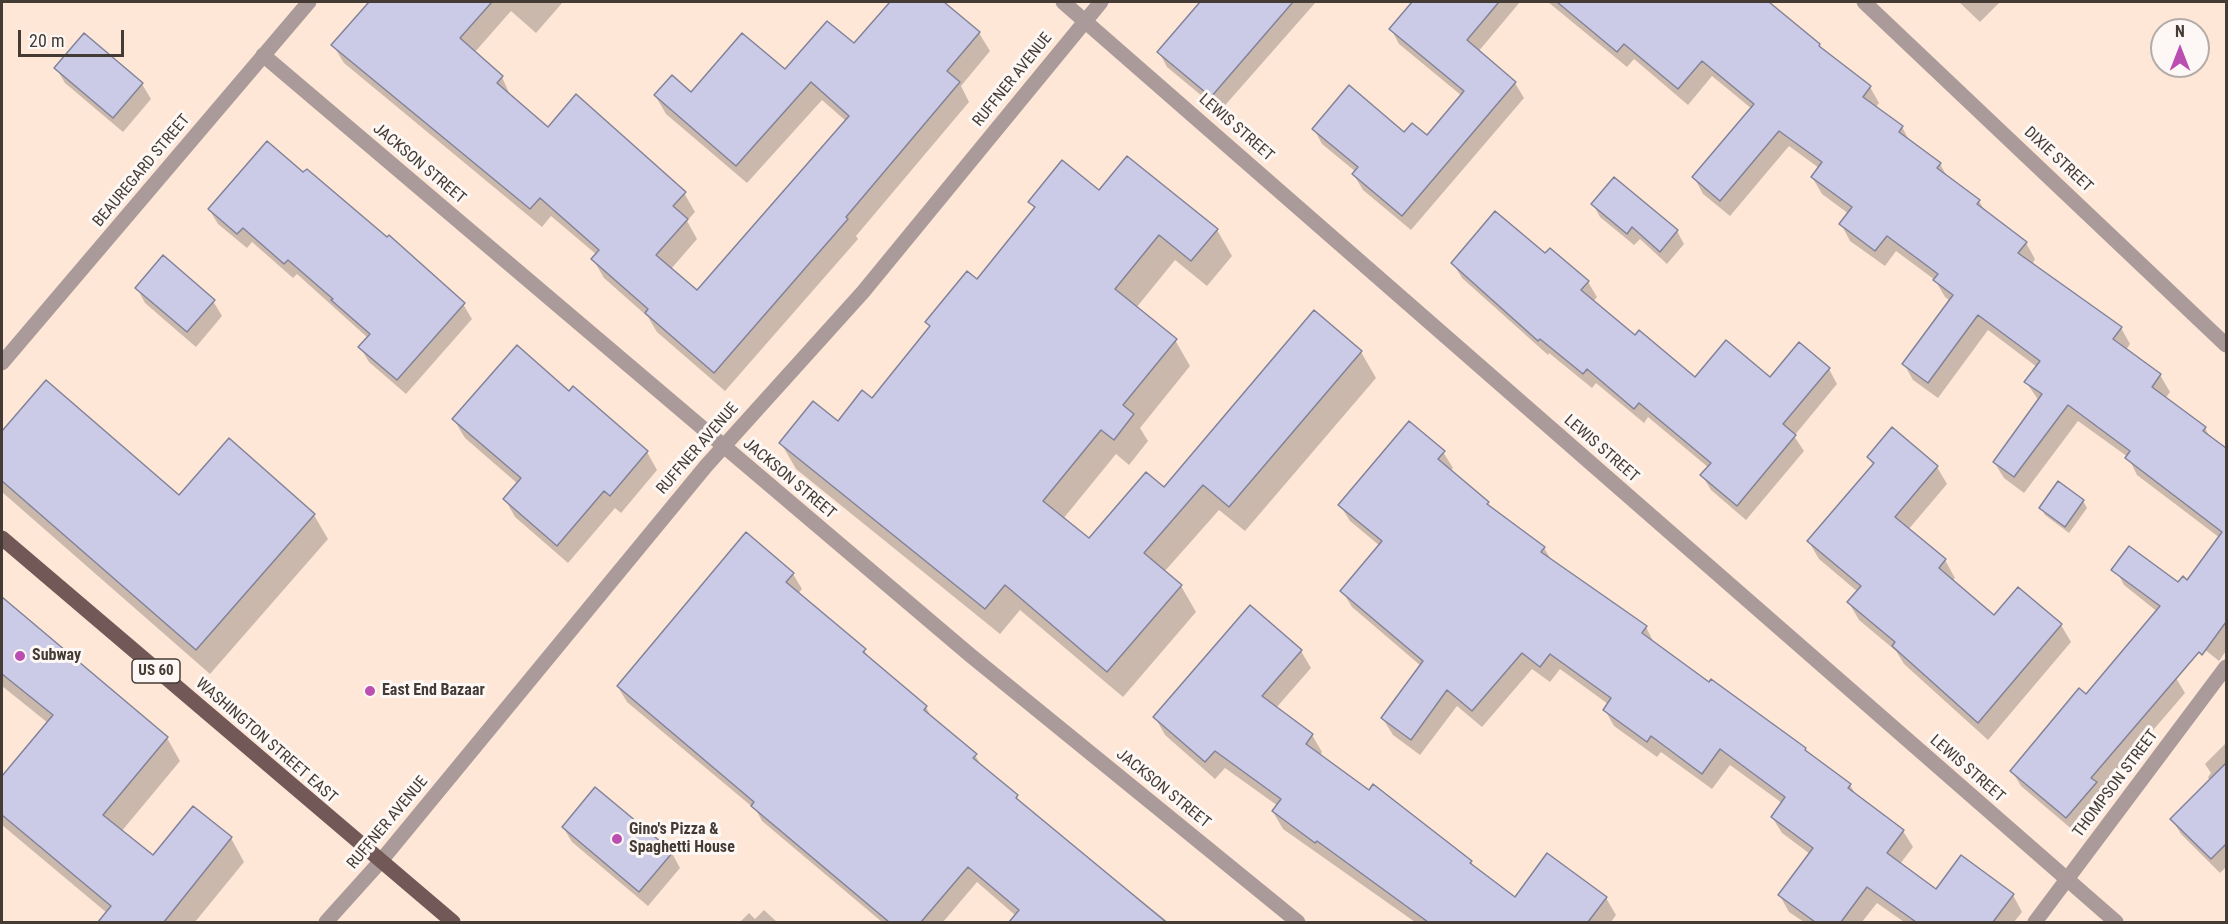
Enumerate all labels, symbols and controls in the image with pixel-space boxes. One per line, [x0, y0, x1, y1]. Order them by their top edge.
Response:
scale bar [21, 18, 128, 56]
north arrow [2150, 18, 2210, 78]
text: N [2175, 22, 2185, 41]
street label: RUFFNER AVENUE [969, 29, 1057, 131]
text: 20 m [29, 30, 64, 51]
street label: LEWIS STREET [1195, 90, 1277, 166]
street label: BEAUREGARD STREET [89, 111, 195, 231]
street label: JACKSON STREET [369, 120, 469, 208]
street label: DIXIE STREET [2020, 123, 2096, 197]
street label: RUFFNER AVENUE [653, 399, 743, 499]
street label: LEWIS STREET [1560, 411, 1642, 487]
street label: JACKSON STREET [739, 435, 839, 523]
place label: Subway [32, 646, 81, 666]
marker: Subway [13, 649, 27, 663]
road number: US 60 [132, 659, 180, 683]
street label: WASHINGTON STREET EAST [191, 674, 341, 808]
place label: East End Bazaar [382, 681, 485, 701]
marker: East End Bazaar [363, 684, 377, 698]
street label: THOMPSON STREET [2069, 726, 2163, 842]
street label: LEWIS STREET [1926, 731, 2008, 807]
street label: JACKSON STREET [1112, 745, 1214, 833]
street label: RUFFNER AVENUE [344, 773, 432, 873]
place label: Gino's Pizza & Spaghetti House [629, 820, 735, 858]
marker: Gino's Pizza & Spaghetti House [610, 832, 624, 846]

